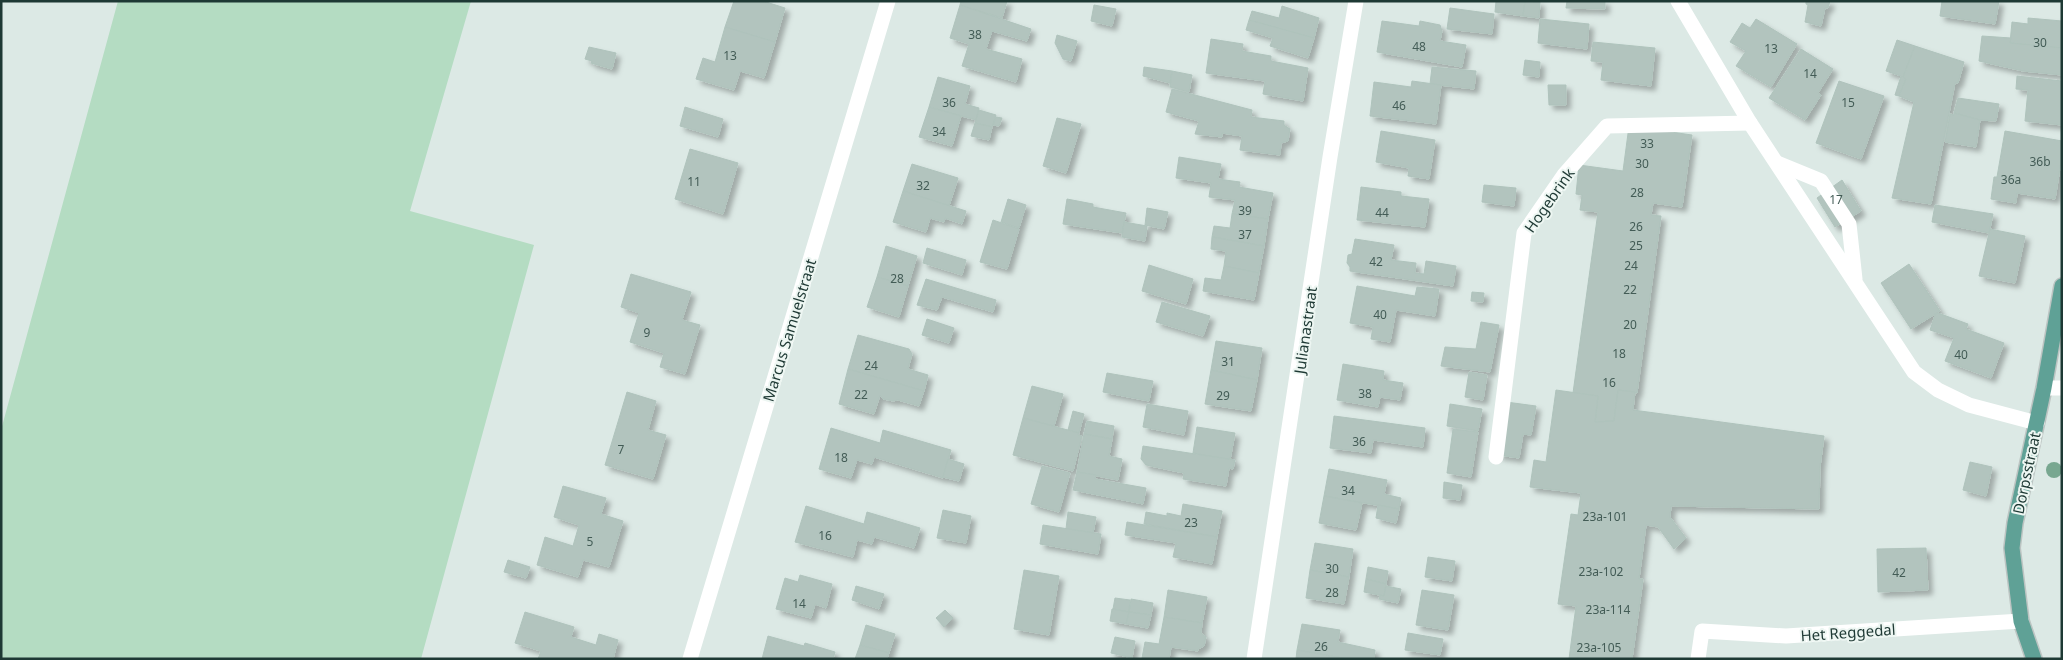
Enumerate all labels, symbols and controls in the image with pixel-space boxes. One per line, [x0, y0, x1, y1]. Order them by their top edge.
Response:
house number: 38 [968, 26, 982, 43]
house number: 30 [2033, 34, 2047, 51]
house number: 48 [1412, 38, 1426, 55]
house number: 13 [1764, 40, 1778, 57]
house number: 13 [723, 47, 737, 64]
house number: 14 [1803, 65, 1817, 82]
house number: 36 [942, 94, 956, 111]
house number: 15 [1841, 94, 1855, 111]
house number: 46 [1392, 97, 1406, 114]
house number: 34 [932, 123, 946, 140]
house number: 33 [1640, 135, 1654, 152]
house number: 36b [2029, 153, 2051, 170]
house number: 30 [1635, 155, 1649, 172]
street label: Hogebrink [1519, 164, 1579, 236]
house number: 36a [2001, 171, 2021, 188]
house number: 11 [687, 173, 701, 190]
house number: 32 [916, 177, 930, 194]
house number: 28 [1630, 184, 1644, 201]
house number: 17 [1829, 191, 1843, 208]
house number: 39 [1238, 202, 1252, 219]
house number: 44 [1375, 204, 1389, 221]
house number: 26 [1629, 218, 1643, 235]
house number: 37 [1238, 226, 1252, 243]
house number: 25 [1629, 237, 1643, 254]
house number: 42 [1369, 253, 1383, 270]
street label: Marcus Samuelstraat [758, 256, 820, 404]
house number: 24 [1624, 257, 1638, 274]
house number: 28 [890, 270, 904, 287]
house number: 22 [1623, 281, 1637, 298]
street label: Julianastraat [1289, 284, 1321, 377]
house number: 40 [1373, 306, 1387, 323]
house number: 20 [1623, 316, 1637, 333]
house number: 9 [644, 324, 651, 341]
house number: 18 [1612, 345, 1626, 362]
house number: 40 [1954, 346, 1968, 363]
house number: 31 [1221, 353, 1235, 370]
house number: 24 [864, 357, 878, 374]
house number: 16 [1602, 374, 1616, 391]
house number: 38 [1358, 385, 1372, 402]
house number: 22 [854, 386, 868, 403]
house number: 29 [1216, 387, 1230, 404]
street label: Dorpsstraat [2008, 430, 2045, 516]
house number: 36 [1352, 433, 1366, 450]
house number: 7 [618, 441, 625, 458]
house number: 18 [834, 449, 848, 466]
house number: 34 [1341, 482, 1355, 499]
house number: 23a-101 [1583, 508, 1627, 525]
house number: 23 [1184, 514, 1198, 531]
house number: 16 [818, 527, 832, 544]
house number: 5 [587, 533, 594, 550]
house number: 30 [1325, 560, 1339, 577]
house number: 23a-102 [1579, 563, 1624, 580]
house number: 42 [1892, 564, 1906, 581]
house number: 28 [1325, 584, 1339, 601]
house number: 14 [792, 595, 806, 612]
house number: 23a-114 [1586, 601, 1631, 618]
street label: Het Reggedal [1800, 619, 1896, 645]
house number: 26 [1314, 638, 1328, 655]
house number: 23a-105 [1577, 639, 1622, 656]

